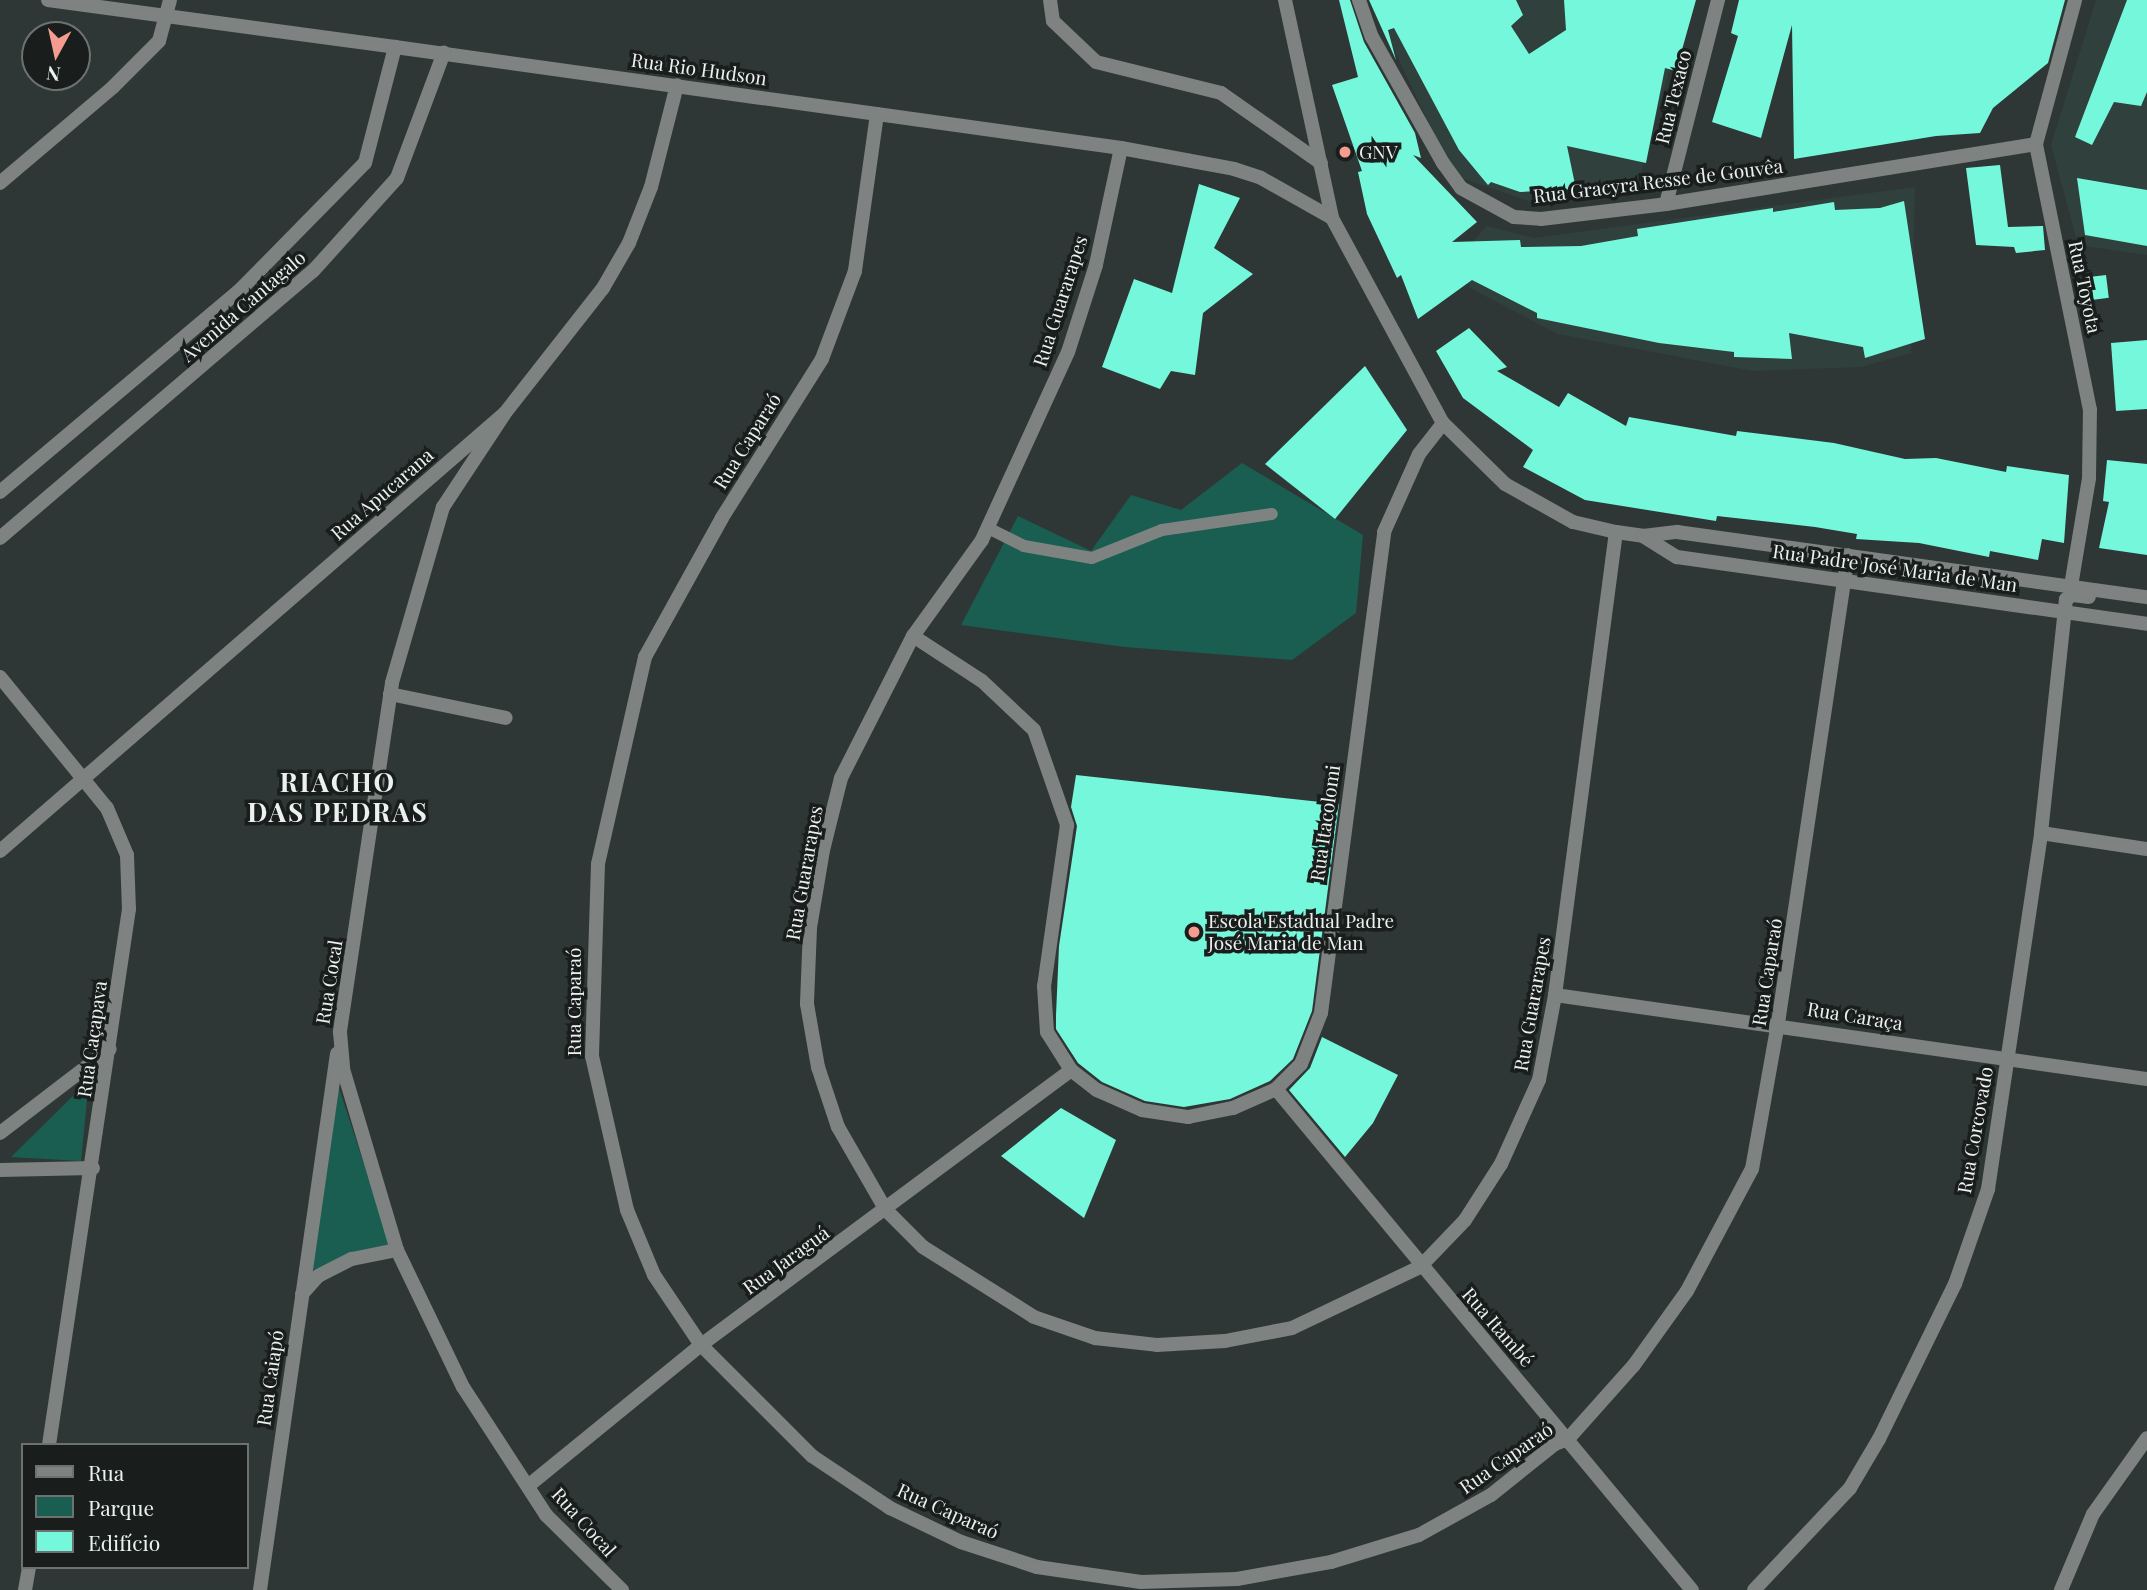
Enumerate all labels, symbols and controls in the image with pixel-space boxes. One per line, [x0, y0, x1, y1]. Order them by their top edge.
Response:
north arrow [21, 21, 91, 91]
street label: Rua Texaco [1650, 47, 1696, 147]
street label: Rua Rio Hudson [630, 48, 768, 90]
text: N [45, 61, 62, 89]
place label: GNV [1359, 141, 1398, 163]
marker: GNV [1337, 144, 1353, 160]
street label: Rua Gracyra Resse de Gouvêa [1532, 154, 1784, 208]
street label: Rua Guararapes [1028, 233, 1092, 369]
street label: Rua Toyota [2064, 238, 2106, 336]
street label: Avenida Cantagalo [176, 246, 310, 366]
street label: Rua Caparaó [708, 389, 786, 493]
street label: Rua Apucarana [326, 443, 438, 545]
street label: Rua Padre José Maria de Man [1771, 540, 2019, 596]
street label: Rua Itacolomi [1306, 763, 1344, 883]
district label: RIACHO DAS PEDRAS [249, 766, 427, 828]
street label: Rua Guararapes [781, 804, 827, 942]
place label: Escola Estadual Padre José Maria de Man [1208, 910, 1394, 954]
street label: Rua Caparaó [1747, 916, 1787, 1028]
marker: Escola Estadual Padre José Maria de Man [1186, 924, 1202, 940]
street label: Rua Guararapes [1509, 935, 1555, 1073]
street label: Rua Cocal [311, 938, 347, 1026]
street label: Rua Caparaó [563, 948, 585, 1056]
street label: Rua Caçapava [73, 979, 111, 1099]
street label: Rua Caraça [1805, 997, 1905, 1035]
street label: Rua Corcovado [1953, 1065, 1997, 1195]
street label: Rua Jaraguá [738, 1221, 834, 1299]
street label: Rua Itambé [1457, 1283, 1539, 1371]
street label: Rua Caiapó [252, 1329, 288, 1427]
street label: Rua Caparaó [1455, 1417, 1557, 1499]
legend [21, 1443, 248, 1569]
text: Rua [88, 1458, 124, 1486]
street label: Rua Caparaó [894, 1478, 1002, 1544]
street label: Rua Cocal [547, 1483, 621, 1561]
text: Parque [88, 1493, 154, 1521]
text: Edifício [88, 1528, 160, 1556]

